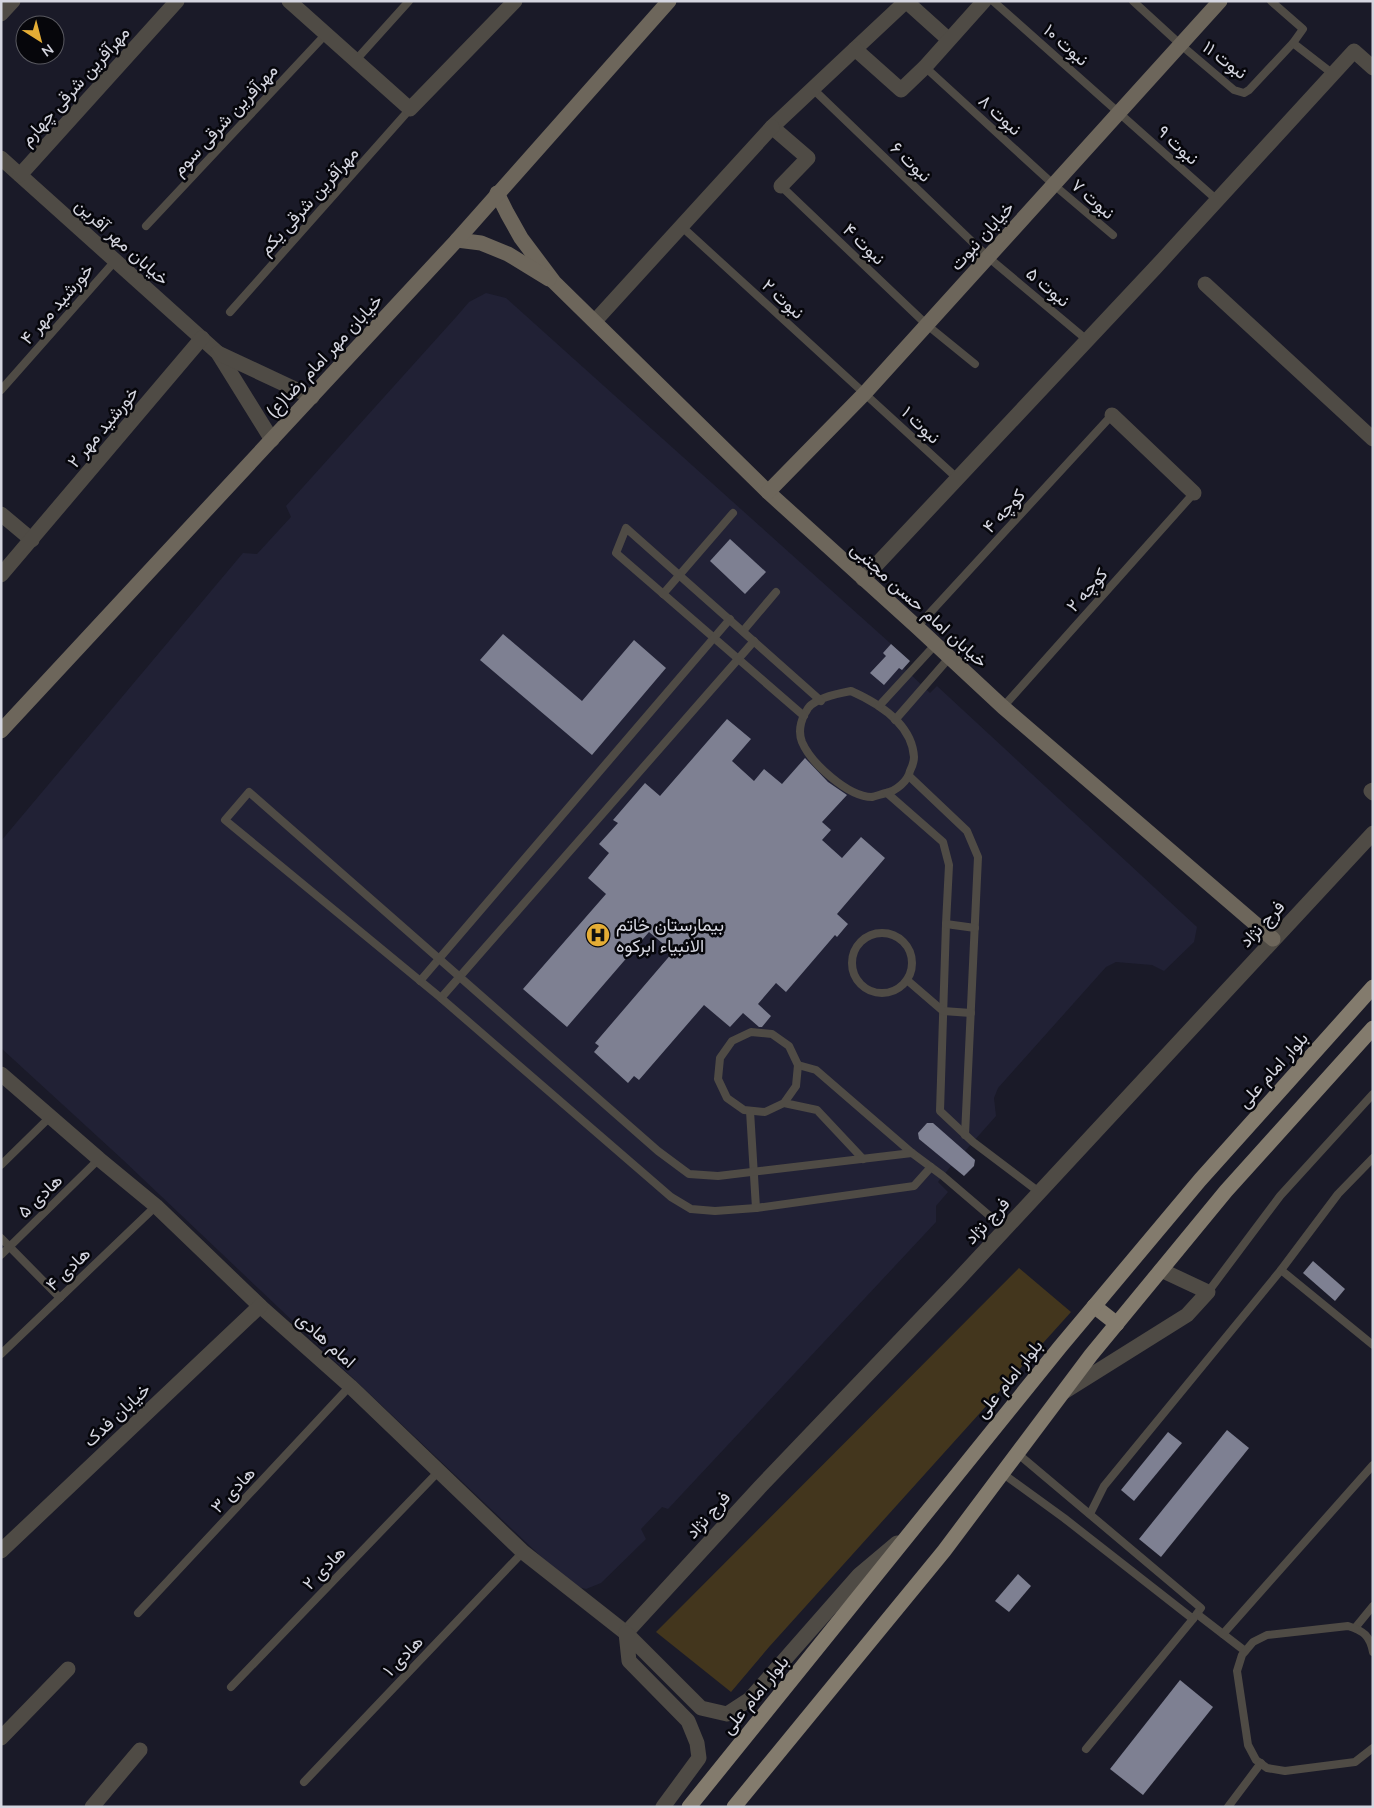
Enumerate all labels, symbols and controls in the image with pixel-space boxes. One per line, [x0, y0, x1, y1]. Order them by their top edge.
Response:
north arrow [15, 15, 65, 65]
street label: نبوت ۱۰ [1039, 19, 1094, 71]
street label: مهرآفرین شرقی چهارم [15, 21, 135, 151]
street label: نبوت ۱۱ [1198, 35, 1252, 84]
text: N [38, 40, 57, 61]
street label: مهرآفرین شرقی سوم [167, 59, 283, 181]
street label: نبوت ۸ [974, 89, 1027, 140]
street label: نبوت ۹ [1153, 120, 1204, 169]
street label: نبوت ۶ [886, 136, 937, 187]
street label: مهرآفرین شرقی یکم [254, 142, 364, 260]
street label: نبوت ۷ [1067, 173, 1120, 224]
street label: خیابان مهر آفرین [70, 193, 174, 290]
street label: خیابان نبوت [945, 196, 1019, 275]
street label: نبوت ۴ [838, 218, 890, 269]
street label: خورشید مهر ۴ [15, 258, 98, 349]
street label: نبوت ۵ [1022, 262, 1075, 312]
street label: نبوت ۲ [757, 274, 809, 324]
street label: خیابان مهر امام رضا(ع) [260, 289, 388, 423]
street label: خورشید مهر ۲ [62, 381, 143, 472]
street label: نبوت ۱ [897, 401, 946, 448]
street label: کوچه ۴ [977, 484, 1031, 538]
street label: خیابان امام حسن مجتبی [845, 537, 993, 673]
street label: کوچه ۲ [1061, 563, 1113, 617]
street label: فرج نژاد [1234, 895, 1290, 953]
place label: بیمارستان خاتم الانبیاء ابرکوه [616, 913, 724, 957]
hospital icon: بیمارستان خاتم الانبیاء ابرکوه [585, 922, 611, 948]
street label: بلوار امام علی [1232, 1027, 1314, 1113]
street label: هادی ۵ [12, 1169, 67, 1223]
street label: فرج نژاد [959, 1192, 1015, 1250]
street label: هادی ۴ [40, 1242, 95, 1296]
street label: امام هادی [291, 1307, 361, 1373]
street label: بلوار امام علی [970, 1335, 1048, 1423]
street label: خیابان فدک [78, 1378, 155, 1452]
street label: هادی ۳ [205, 1462, 260, 1518]
street label: فرج نژاد [680, 1486, 736, 1544]
street label: هادی ۲ [297, 1541, 350, 1595]
street label: هادی ۱ [378, 1630, 428, 1681]
street label: بلوار امام علی [716, 1651, 794, 1739]

